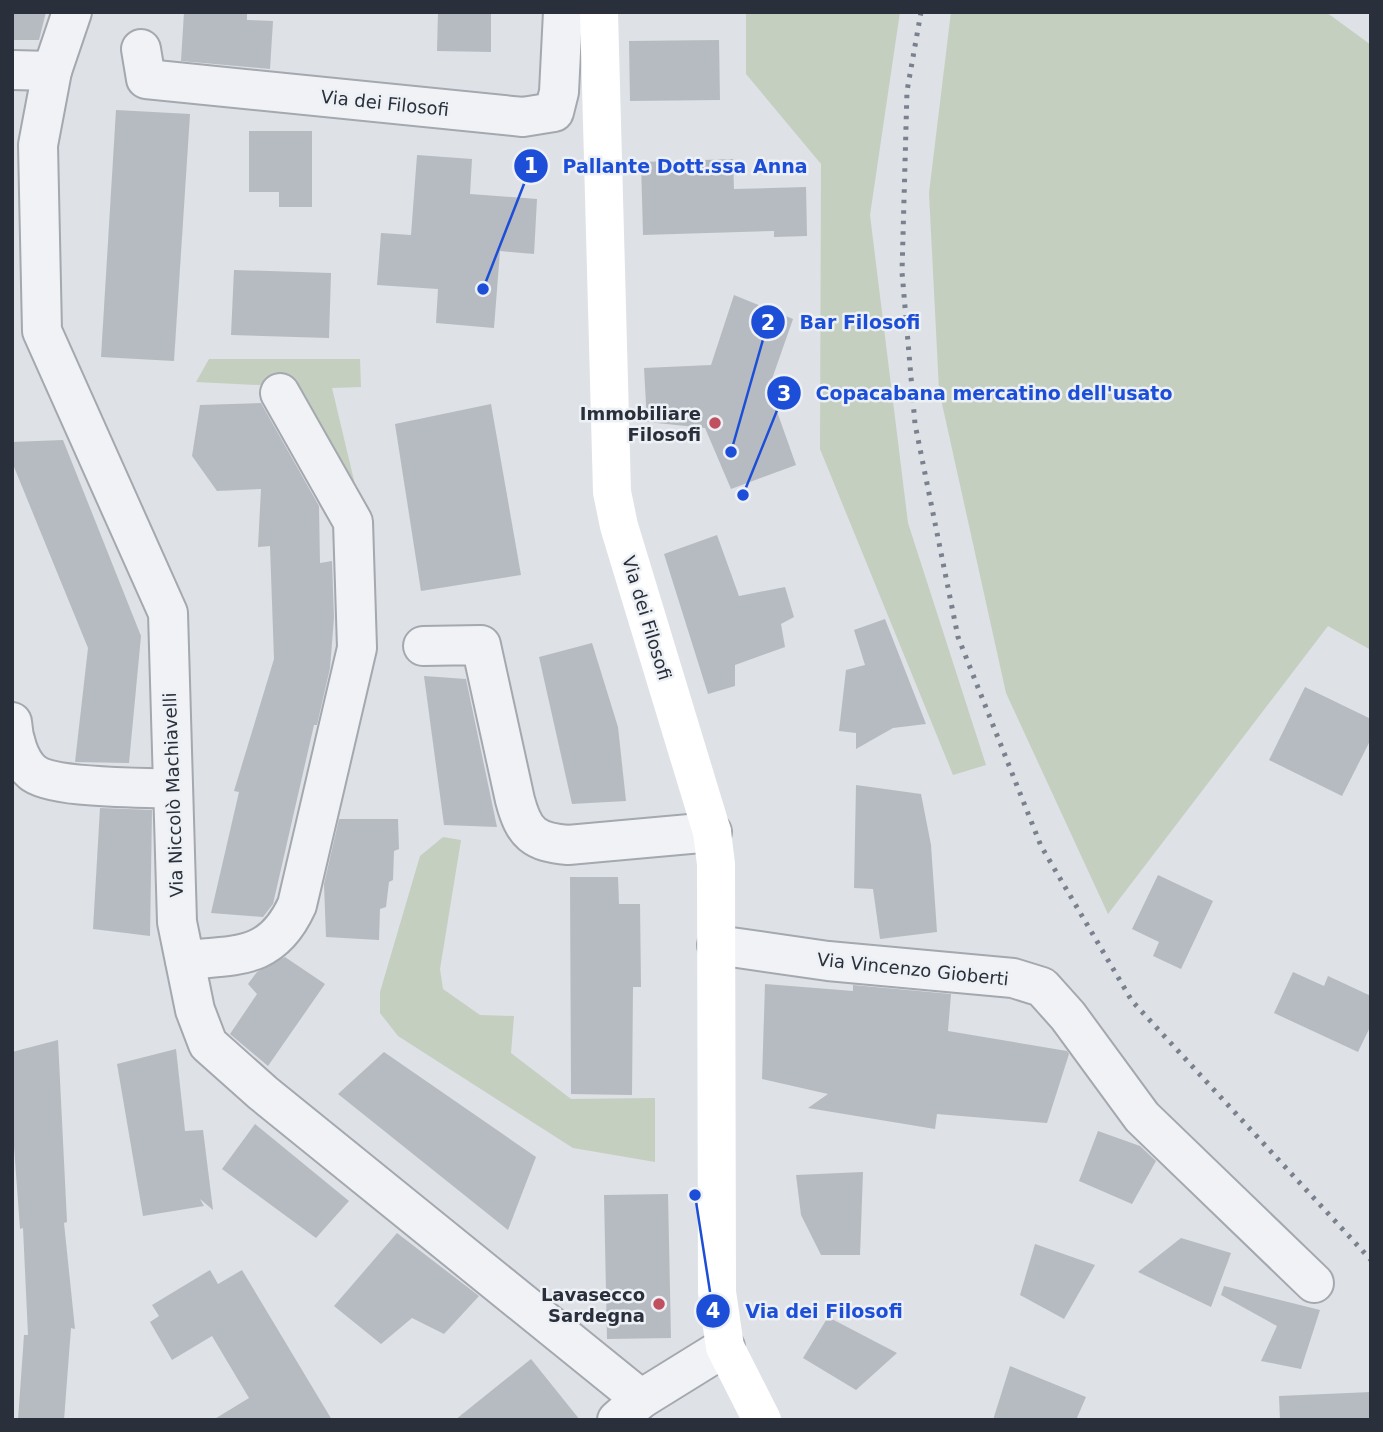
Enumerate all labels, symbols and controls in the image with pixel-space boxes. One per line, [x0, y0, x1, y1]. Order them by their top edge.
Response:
street label: Via dei Filosofi [320, 86, 450, 120]
callout: Pallante Dott.ssa Anna [514, 146, 822, 186]
text: 1 [524, 154, 538, 178]
text: Pallante Dott.ssa Anna [562, 155, 808, 177]
callout: Bar Filosofi [750, 302, 934, 342]
text: 2 [761, 311, 775, 335]
text: Bar Filosofi [800, 311, 920, 333]
callout: Copacabana mercatino dell'usato [767, 373, 1187, 413]
text: 3 [777, 382, 791, 406]
text: Copacabana mercatino dell'usato [816, 382, 1172, 404]
place label: Immobiliare Filosofi [580, 403, 701, 445]
marker: Immobiliare Filosofi [707, 415, 723, 431]
street label: Via dei Filosofi [618, 553, 676, 683]
street label: Via Niccolò Machiavelli [159, 692, 187, 898]
street label: Via Vincenzo Gioberti [816, 948, 1010, 990]
place label: Lavasecco Sardegna [541, 1284, 645, 1326]
callout: Via dei Filosofi [696, 1291, 916, 1331]
marker: Lavasecco Sardegna [651, 1296, 667, 1312]
text: 4 [706, 1299, 720, 1323]
text: Via dei Filosofi [745, 1300, 903, 1322]

